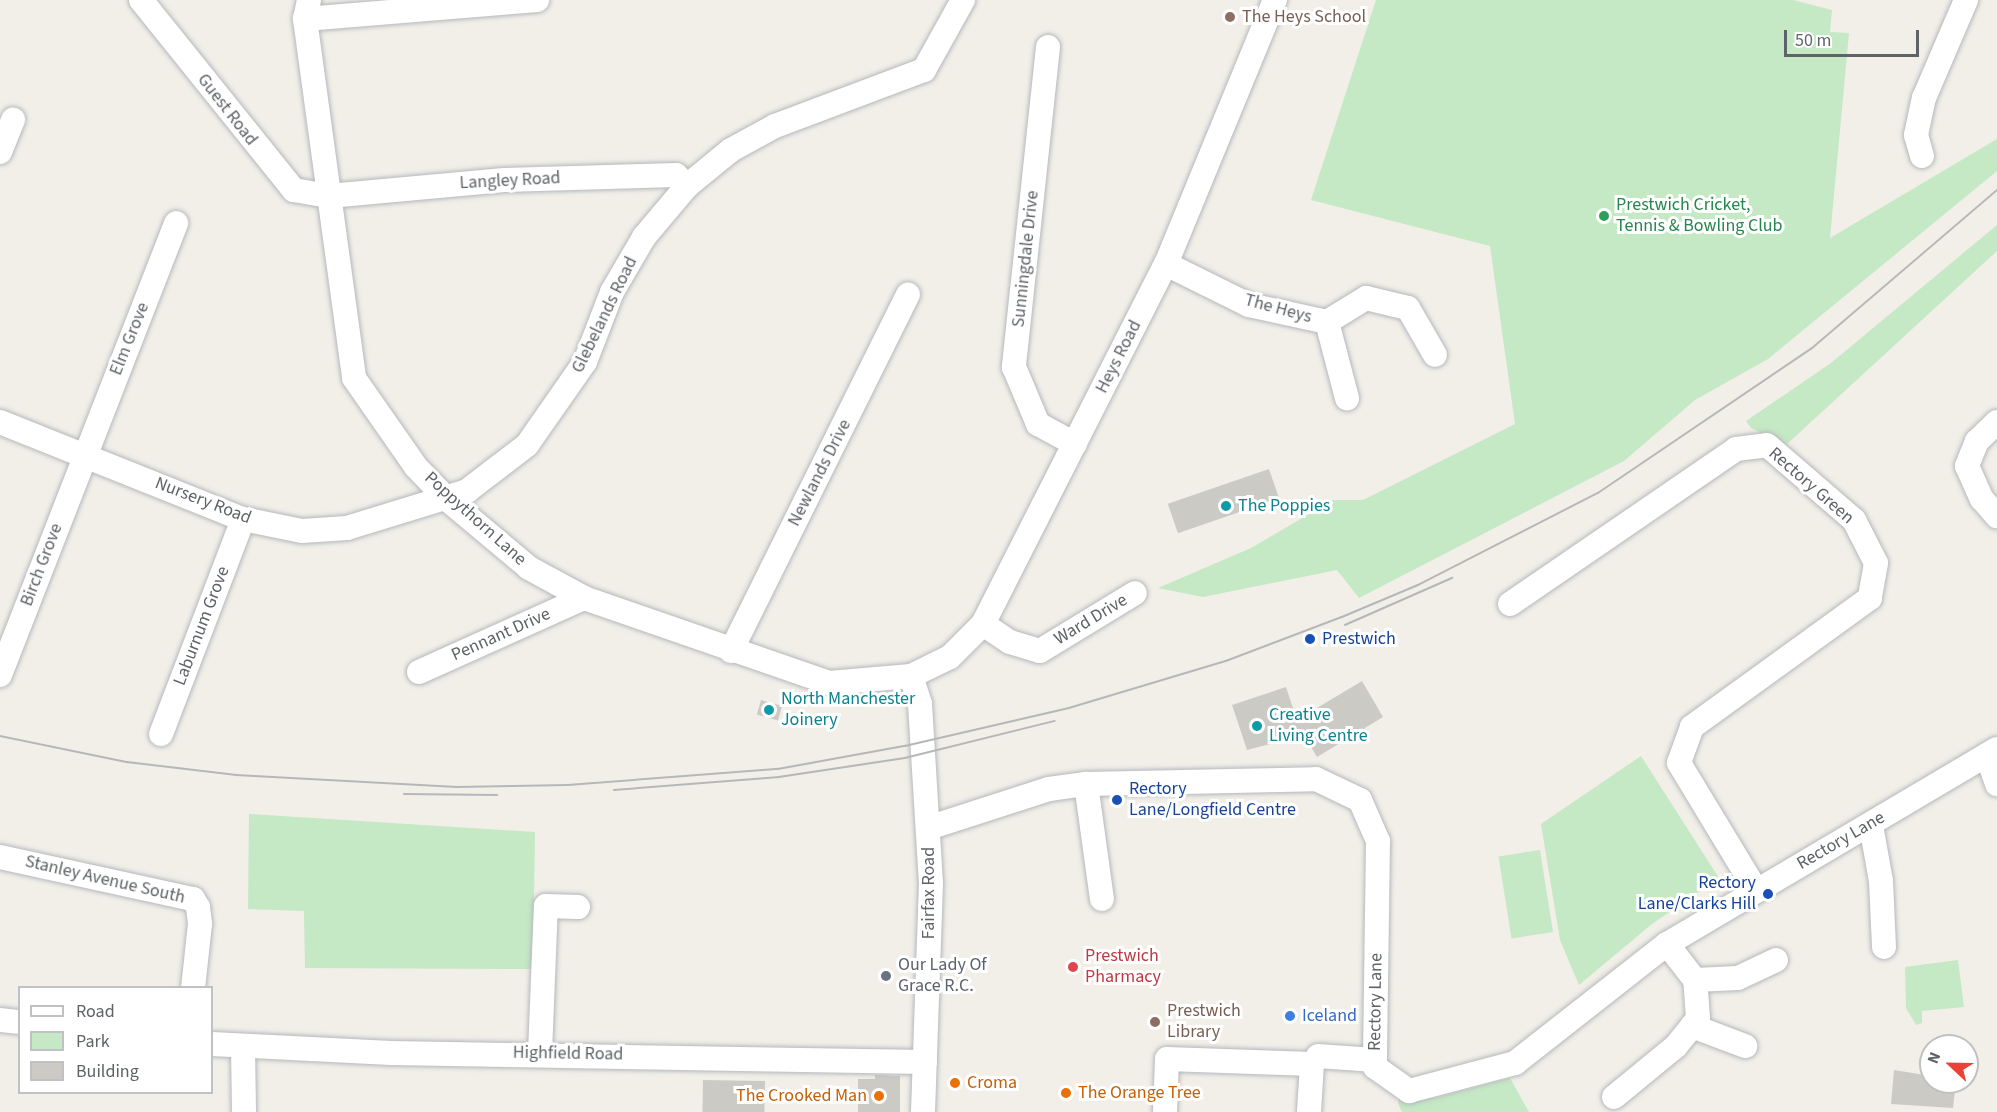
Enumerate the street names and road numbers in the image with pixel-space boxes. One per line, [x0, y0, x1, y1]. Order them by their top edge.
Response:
street label: Guest Road [192, 70, 262, 150]
street label: Langley Road [459, 168, 561, 194]
street label: Sunningdale Drive [1008, 190, 1044, 328]
street label: Glebelands Road [568, 253, 642, 377]
street label: The Heys [1242, 290, 1314, 328]
street label: Elm Grove [106, 299, 154, 379]
street label: Heys Road [1091, 317, 1147, 397]
street label: Newlands Drive [784, 416, 856, 530]
street label: Rectory Green [1764, 443, 1858, 529]
street label: Poppythorn Lane [420, 468, 530, 570]
street label: Nursery Road [152, 473, 254, 529]
street label: Birch Grove [16, 521, 68, 609]
street label: Laburnum Grove [169, 563, 235, 689]
street label: Ward Drive [1050, 590, 1132, 650]
street label: Pennant Drive [448, 604, 554, 666]
street label: Rectory Lane [1793, 807, 1889, 875]
street label: Fairfax Road [918, 847, 940, 939]
street label: Stanley Avenue South [23, 851, 187, 909]
street label: Rectory Lane [1364, 953, 1388, 1051]
street label: Highfield Road [513, 1042, 623, 1066]

